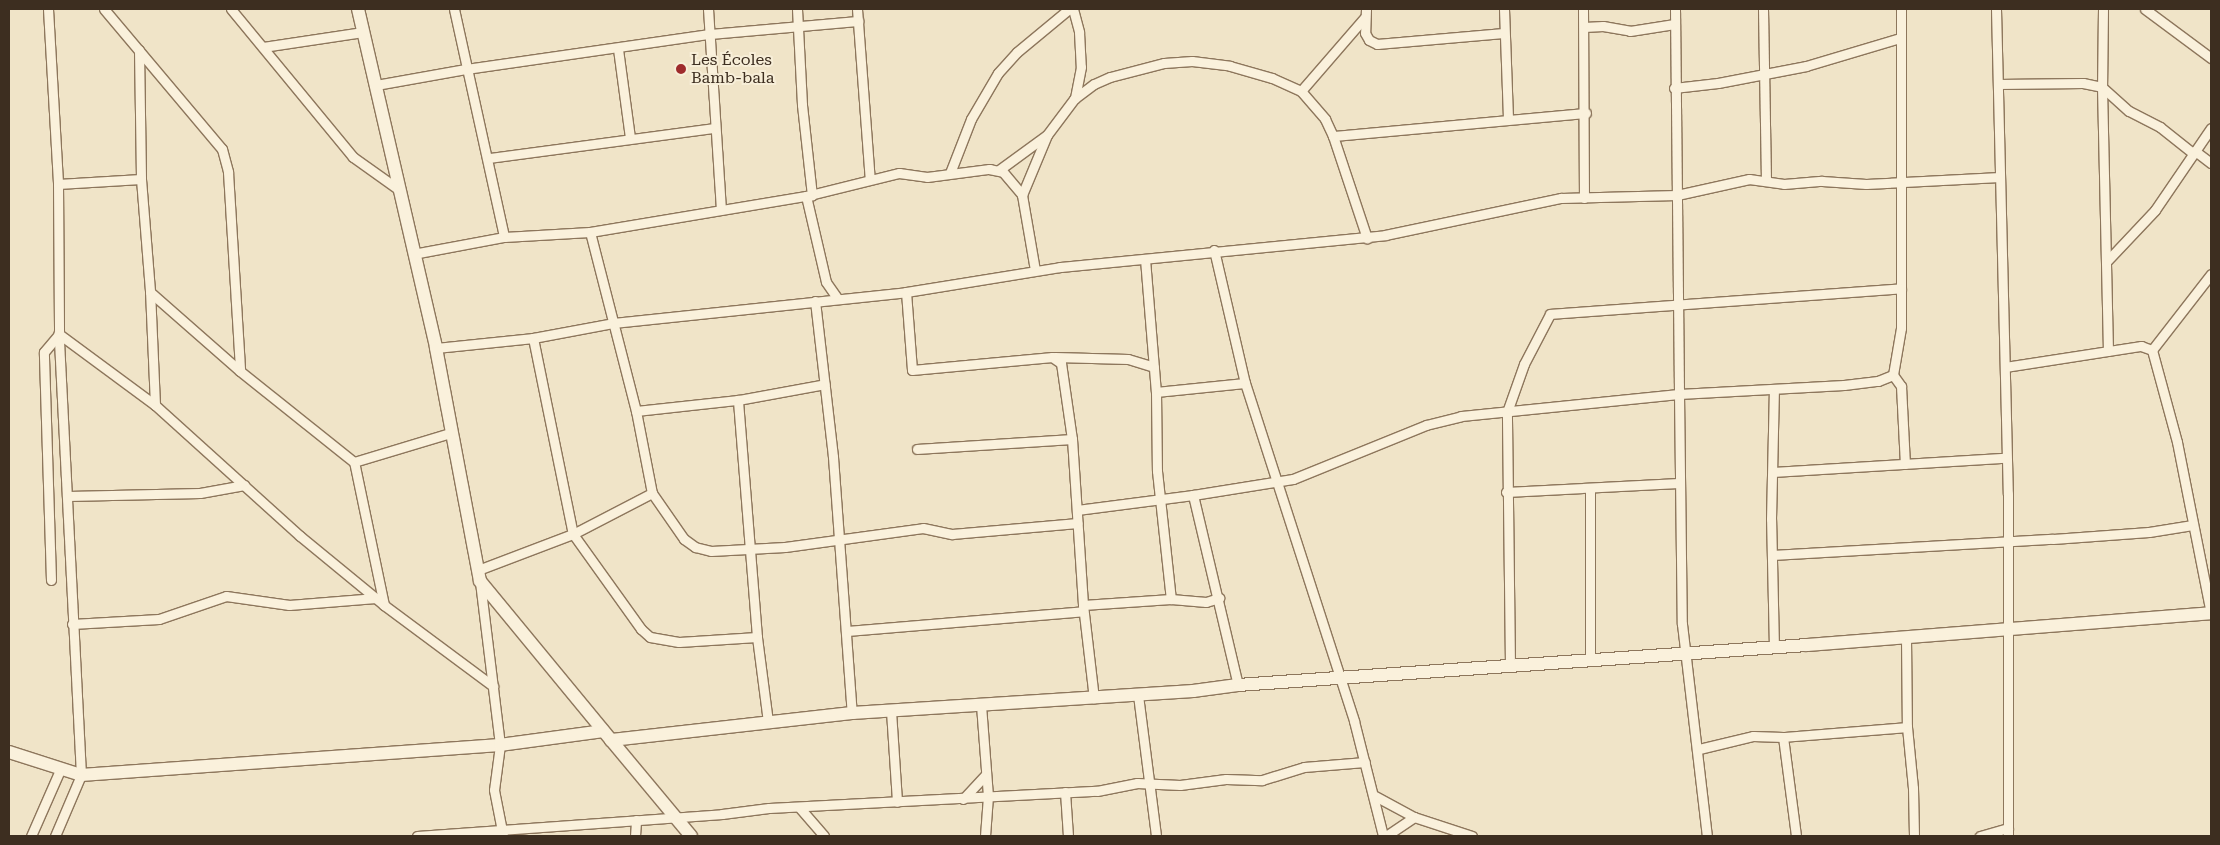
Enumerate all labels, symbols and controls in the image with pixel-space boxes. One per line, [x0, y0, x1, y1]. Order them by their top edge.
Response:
place label: Les Écoles Bamb-bala [691, 50, 774, 88]
marker: Les Écoles Bamb-bala [675, 63, 687, 75]

